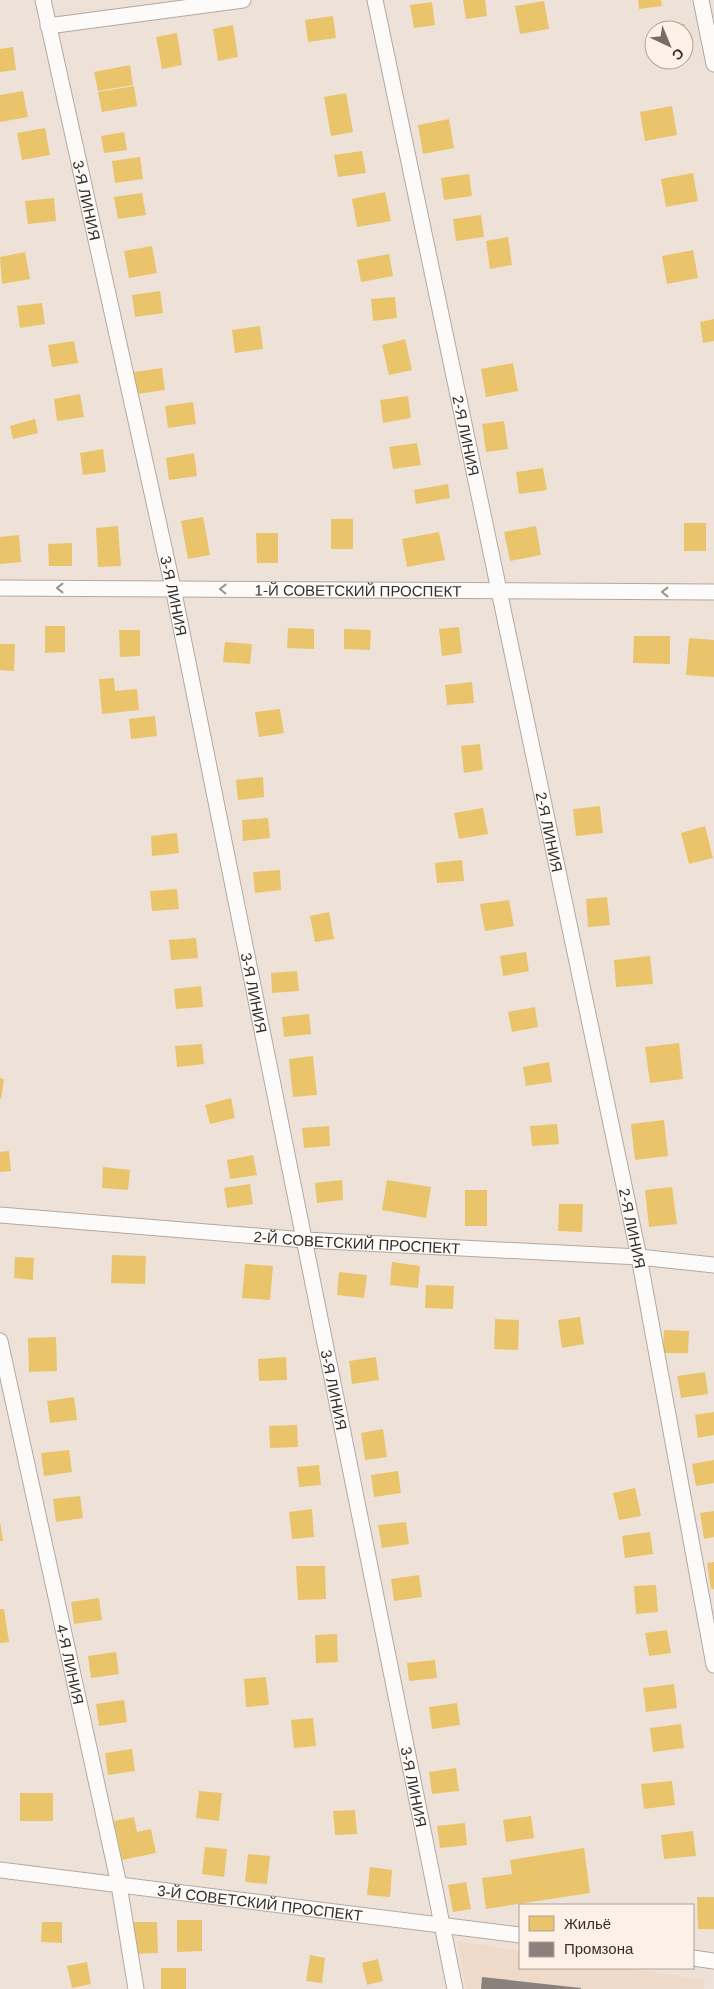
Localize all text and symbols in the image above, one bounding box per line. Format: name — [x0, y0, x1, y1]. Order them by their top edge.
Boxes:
north arrow — [644, 20, 694, 70]
text: С — [669, 45, 687, 64]
street label: 3-Я ЛИНИЯ — [70, 159, 104, 242]
street label: 2-Я ЛИНИЯ — [450, 394, 483, 477]
street label: 3-Я ЛИНИЯ — [158, 554, 191, 637]
street label: 1-Й СОВЕТСКИЙ ПРОСПЕКТ — [255, 581, 461, 599]
one-way arrow — [56, 583, 64, 593]
one-way arrow — [219, 583, 227, 594]
one-way arrow — [661, 587, 669, 597]
street label: 2-Я ЛИНИЯ — [533, 790, 566, 873]
street label: 3-Я ЛИНИЯ — [238, 951, 271, 1034]
street label: 2-Я ЛИНИЯ — [616, 1187, 649, 1270]
street label: 2-Й СОВЕТСКИЙ ПРОСПЕКТ — [253, 1227, 461, 1256]
street label: 3-Я ЛИНИЯ — [318, 1348, 351, 1431]
street label: 4-Я ЛИНИЯ — [54, 1623, 88, 1706]
street label: 3-Я ЛИНИЯ — [398, 1745, 431, 1828]
street label: 3-Й СОВЕТСКИЙ ПРОСПЕКТ — [156, 1881, 364, 1924]
legend — [519, 1904, 694, 1969]
text: Жильё — [564, 1915, 611, 1932]
text: Промзона — [564, 1940, 634, 1957]

